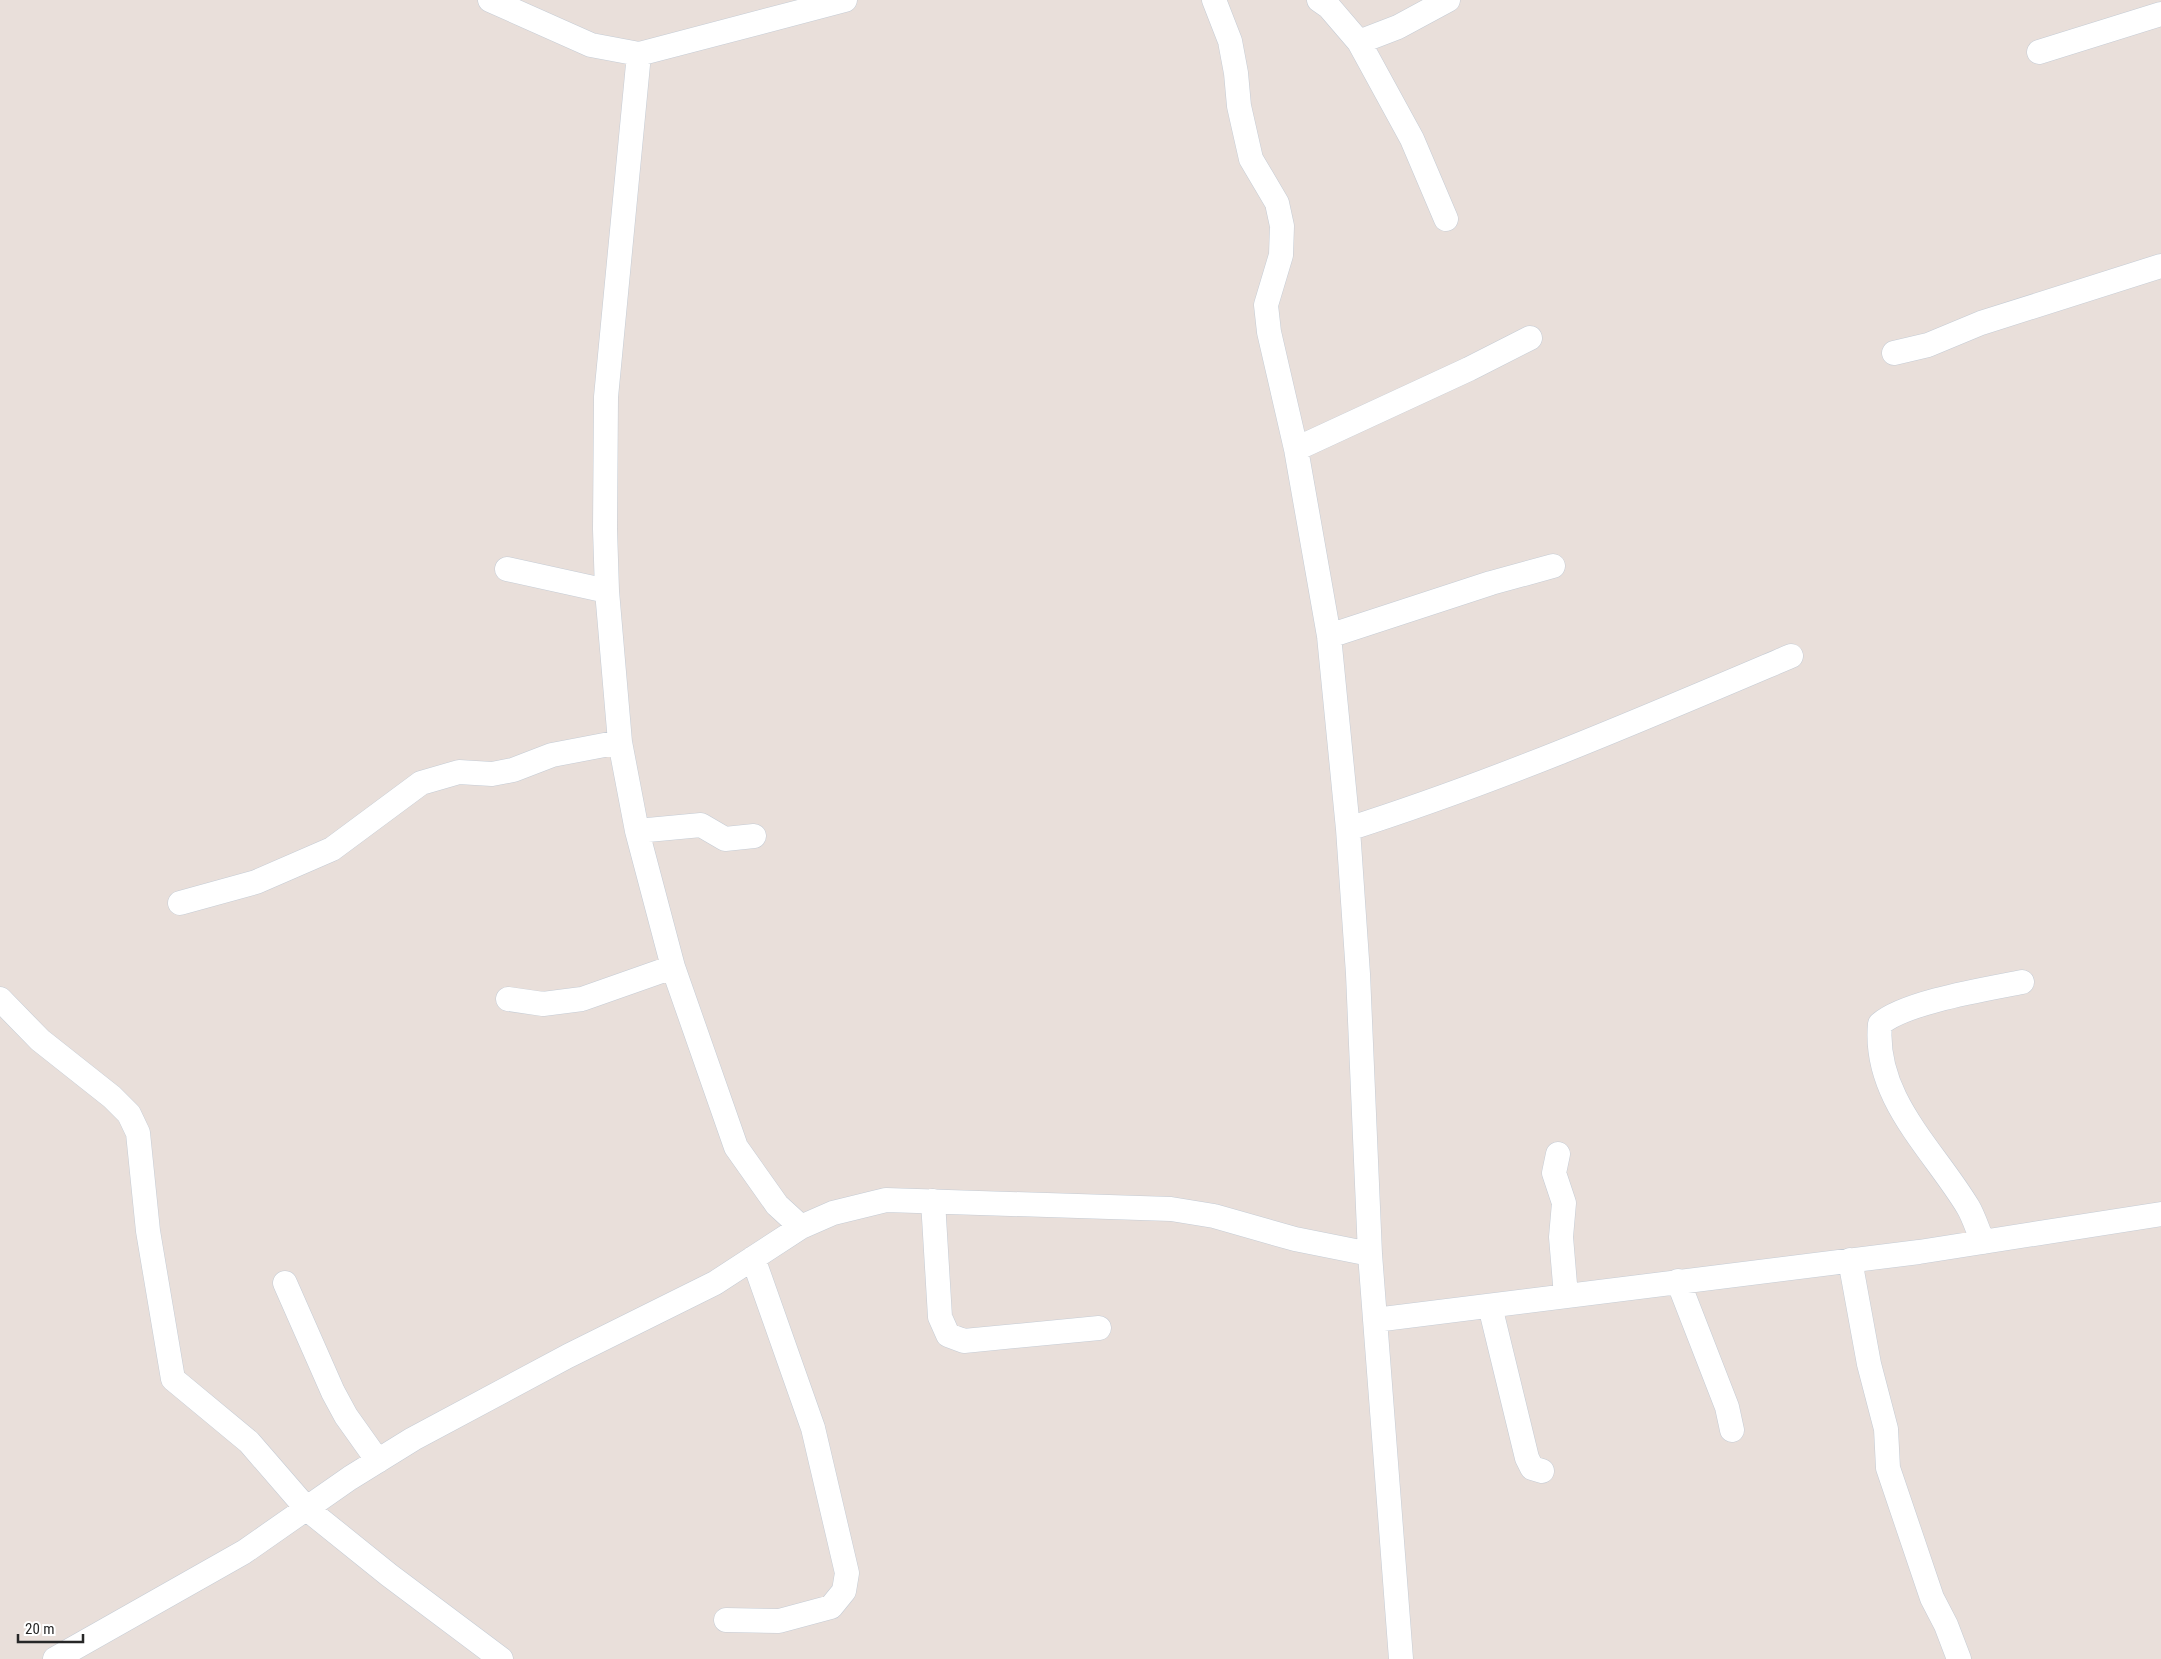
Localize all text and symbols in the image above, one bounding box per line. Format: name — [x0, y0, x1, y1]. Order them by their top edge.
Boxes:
scale bar — [18, 1612, 82, 1644]
text: 20 m — [25, 1620, 55, 1638]

